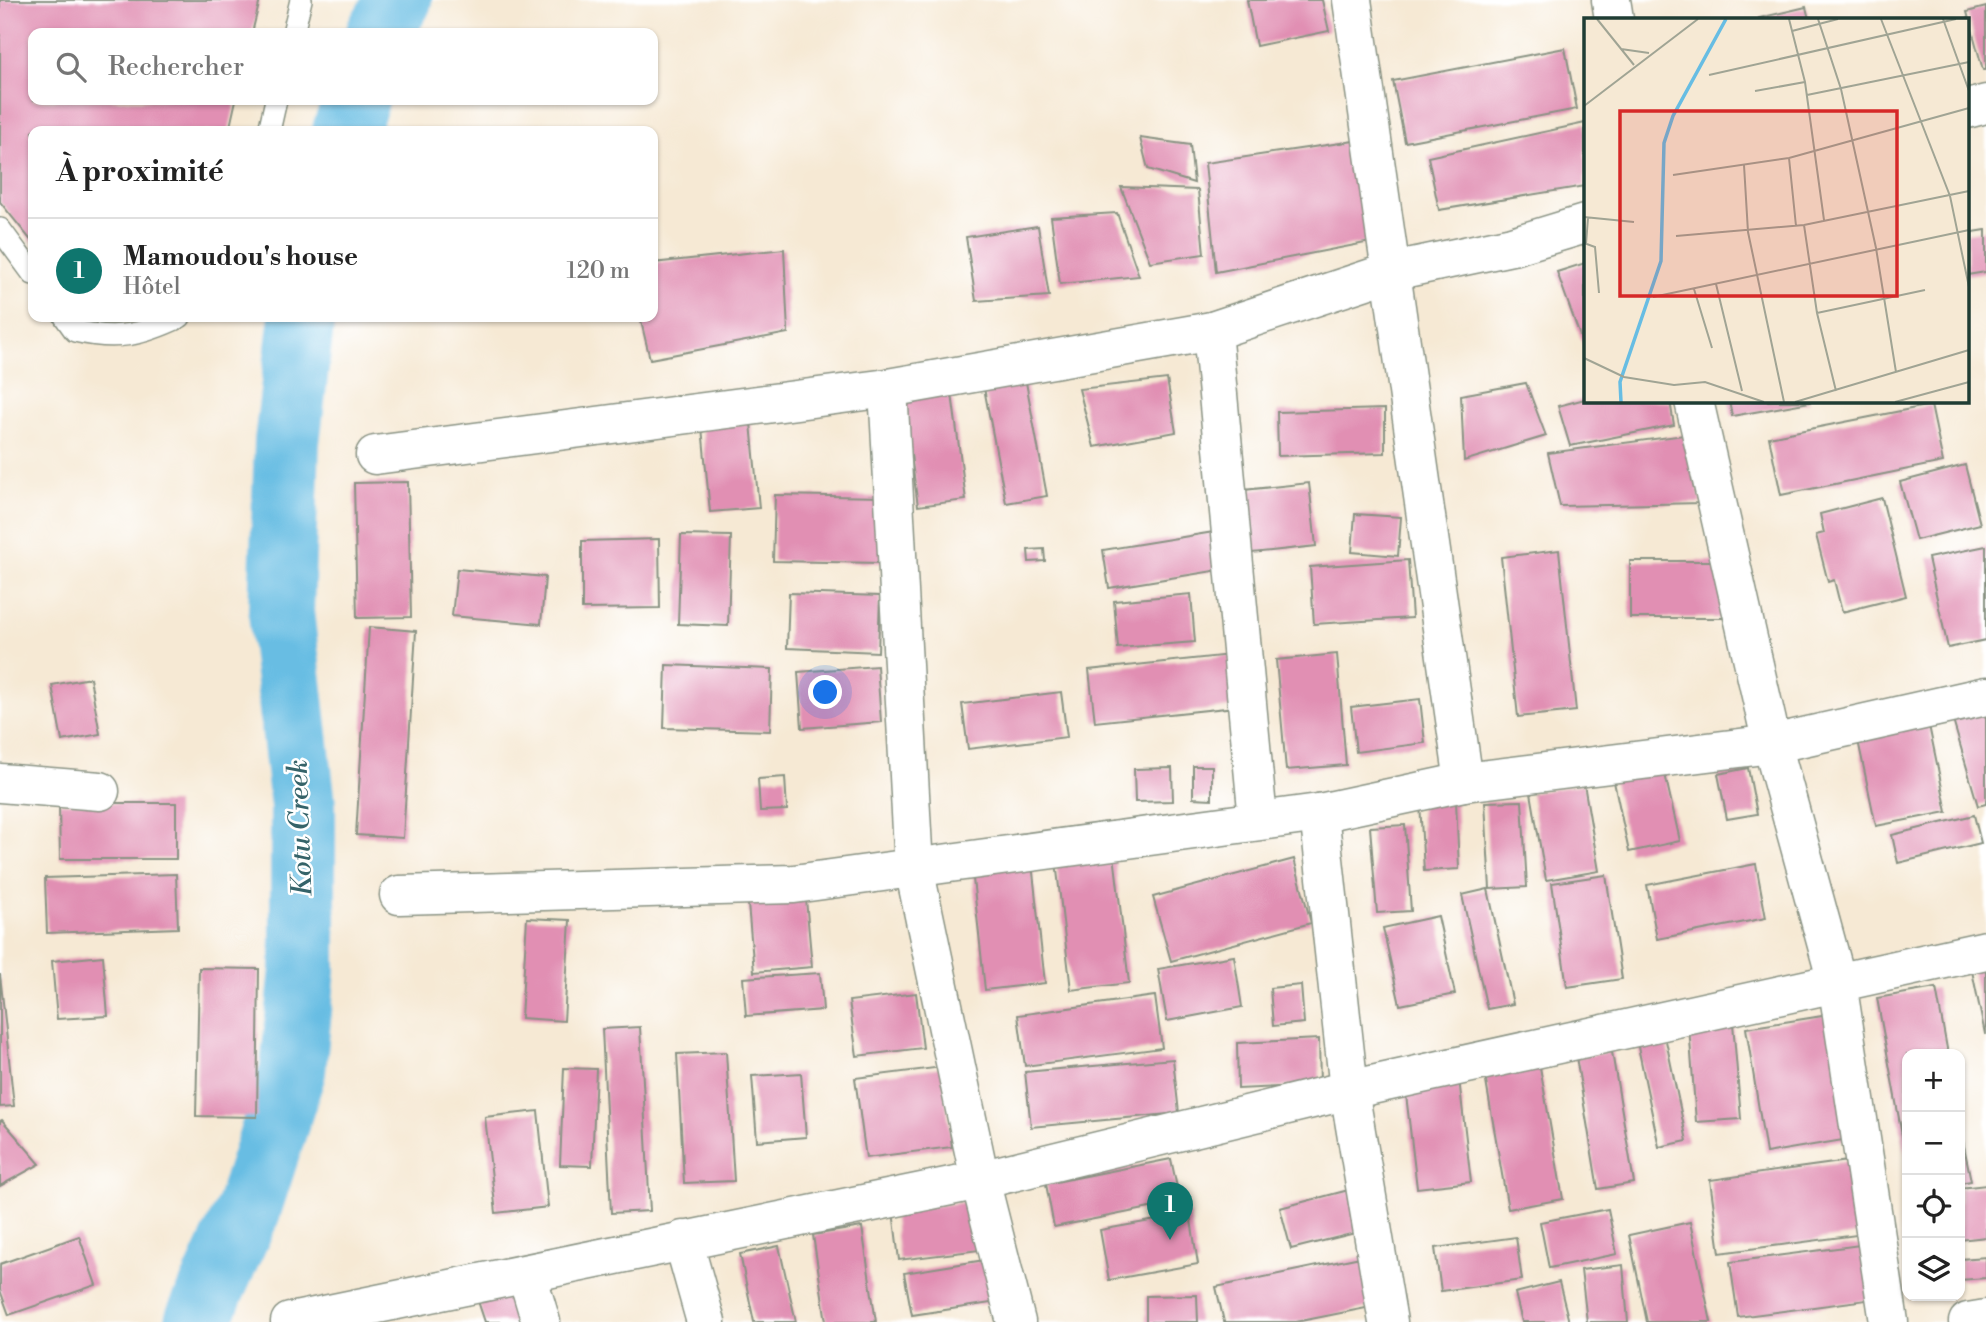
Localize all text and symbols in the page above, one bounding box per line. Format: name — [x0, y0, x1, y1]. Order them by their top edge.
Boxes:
inset map — [1584, 18, 1968, 402]
search box — [28, 28, 658, 105]
icon: search — [52, 48, 90, 86]
text: Rechercher — [108, 51, 244, 83]
text: À proximité — [56, 153, 224, 191]
text: Mamoudou's house — [123, 241, 358, 273]
text: 1 — [73, 257, 85, 285]
text: 120 m — [566, 257, 630, 285]
text: Hôtel — [123, 273, 181, 301]
your location — [808, 675, 842, 709]
water label: Kotu Creek — [281, 759, 320, 897]
map controls — [1902, 1049, 1965, 1301]
button: + — [1902, 1049, 1965, 1112]
button: − — [1902, 1112, 1965, 1175]
button: locate — [1902, 1175, 1965, 1238]
pin: 1 — [1147, 1182, 1193, 1240]
button: layers — [1902, 1238, 1965, 1301]

